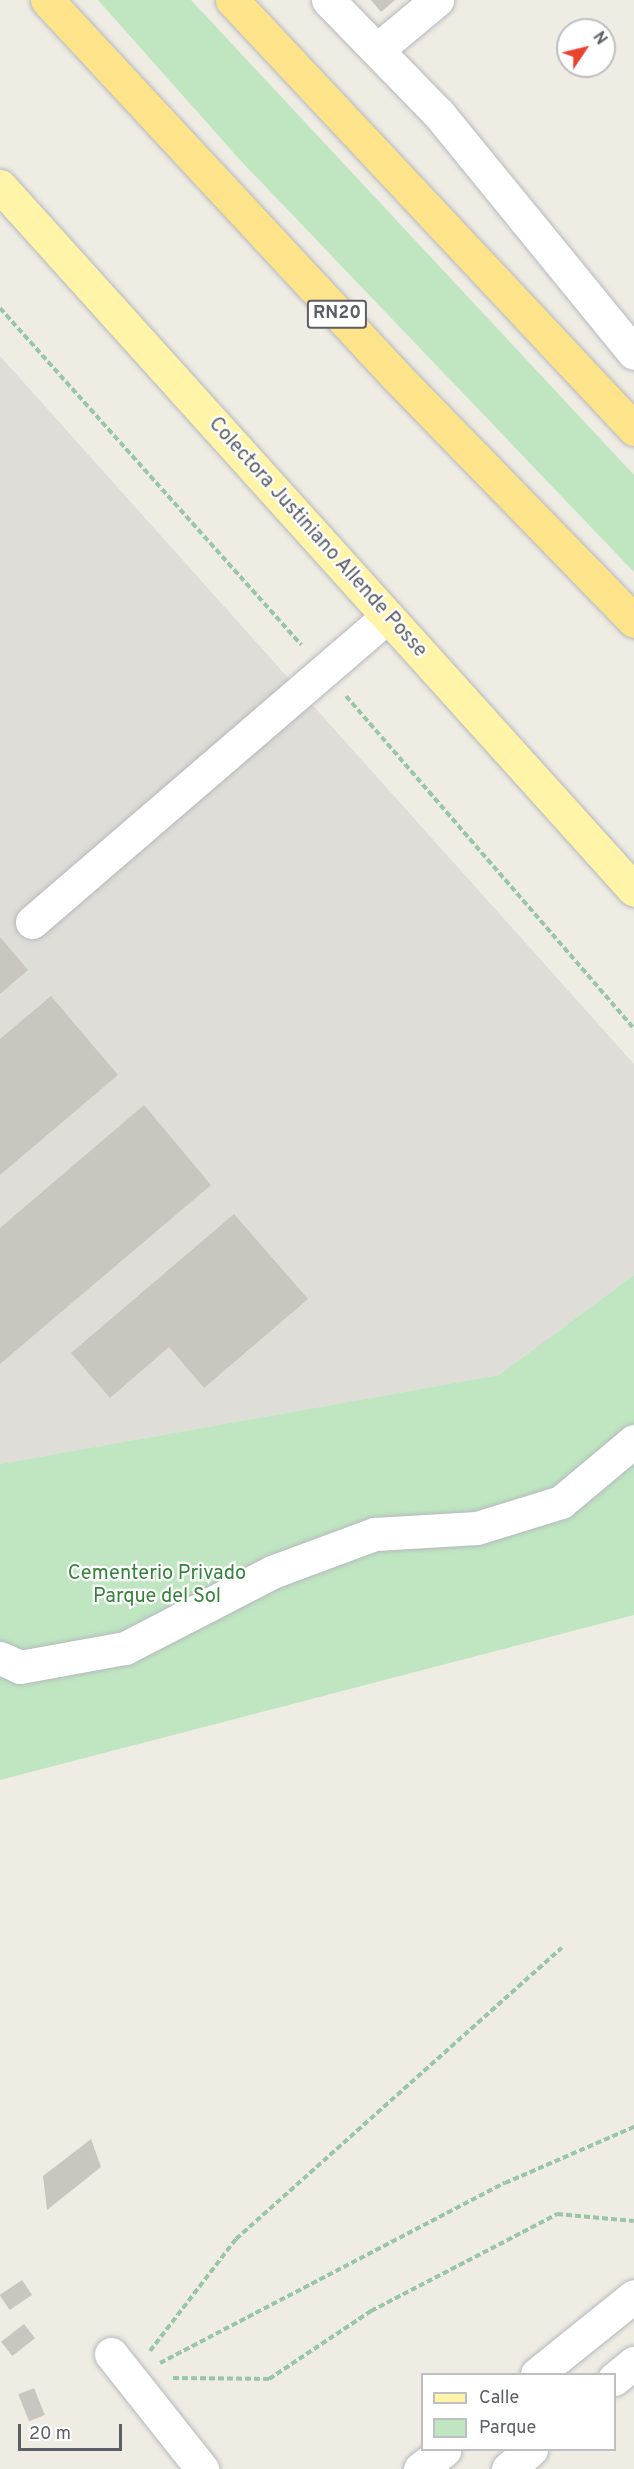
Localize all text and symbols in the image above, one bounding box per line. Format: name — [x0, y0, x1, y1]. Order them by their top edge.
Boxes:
north arrow — [556, 18, 616, 78]
text: N — [588, 28, 611, 49]
road number: RN20 — [306, 299, 368, 329]
street label: Colectora Justiniano Allende Posse — [202, 413, 432, 663]
park label: Cementerio Privado Parque del Sol — [68, 1562, 246, 1609]
legend — [421, 2373, 616, 2451]
text: Calle — [479, 2387, 519, 2410]
scale bar — [21, 2412, 124, 2450]
text: Parque — [479, 2417, 536, 2440]
text: 20 m — [29, 2423, 71, 2446]

